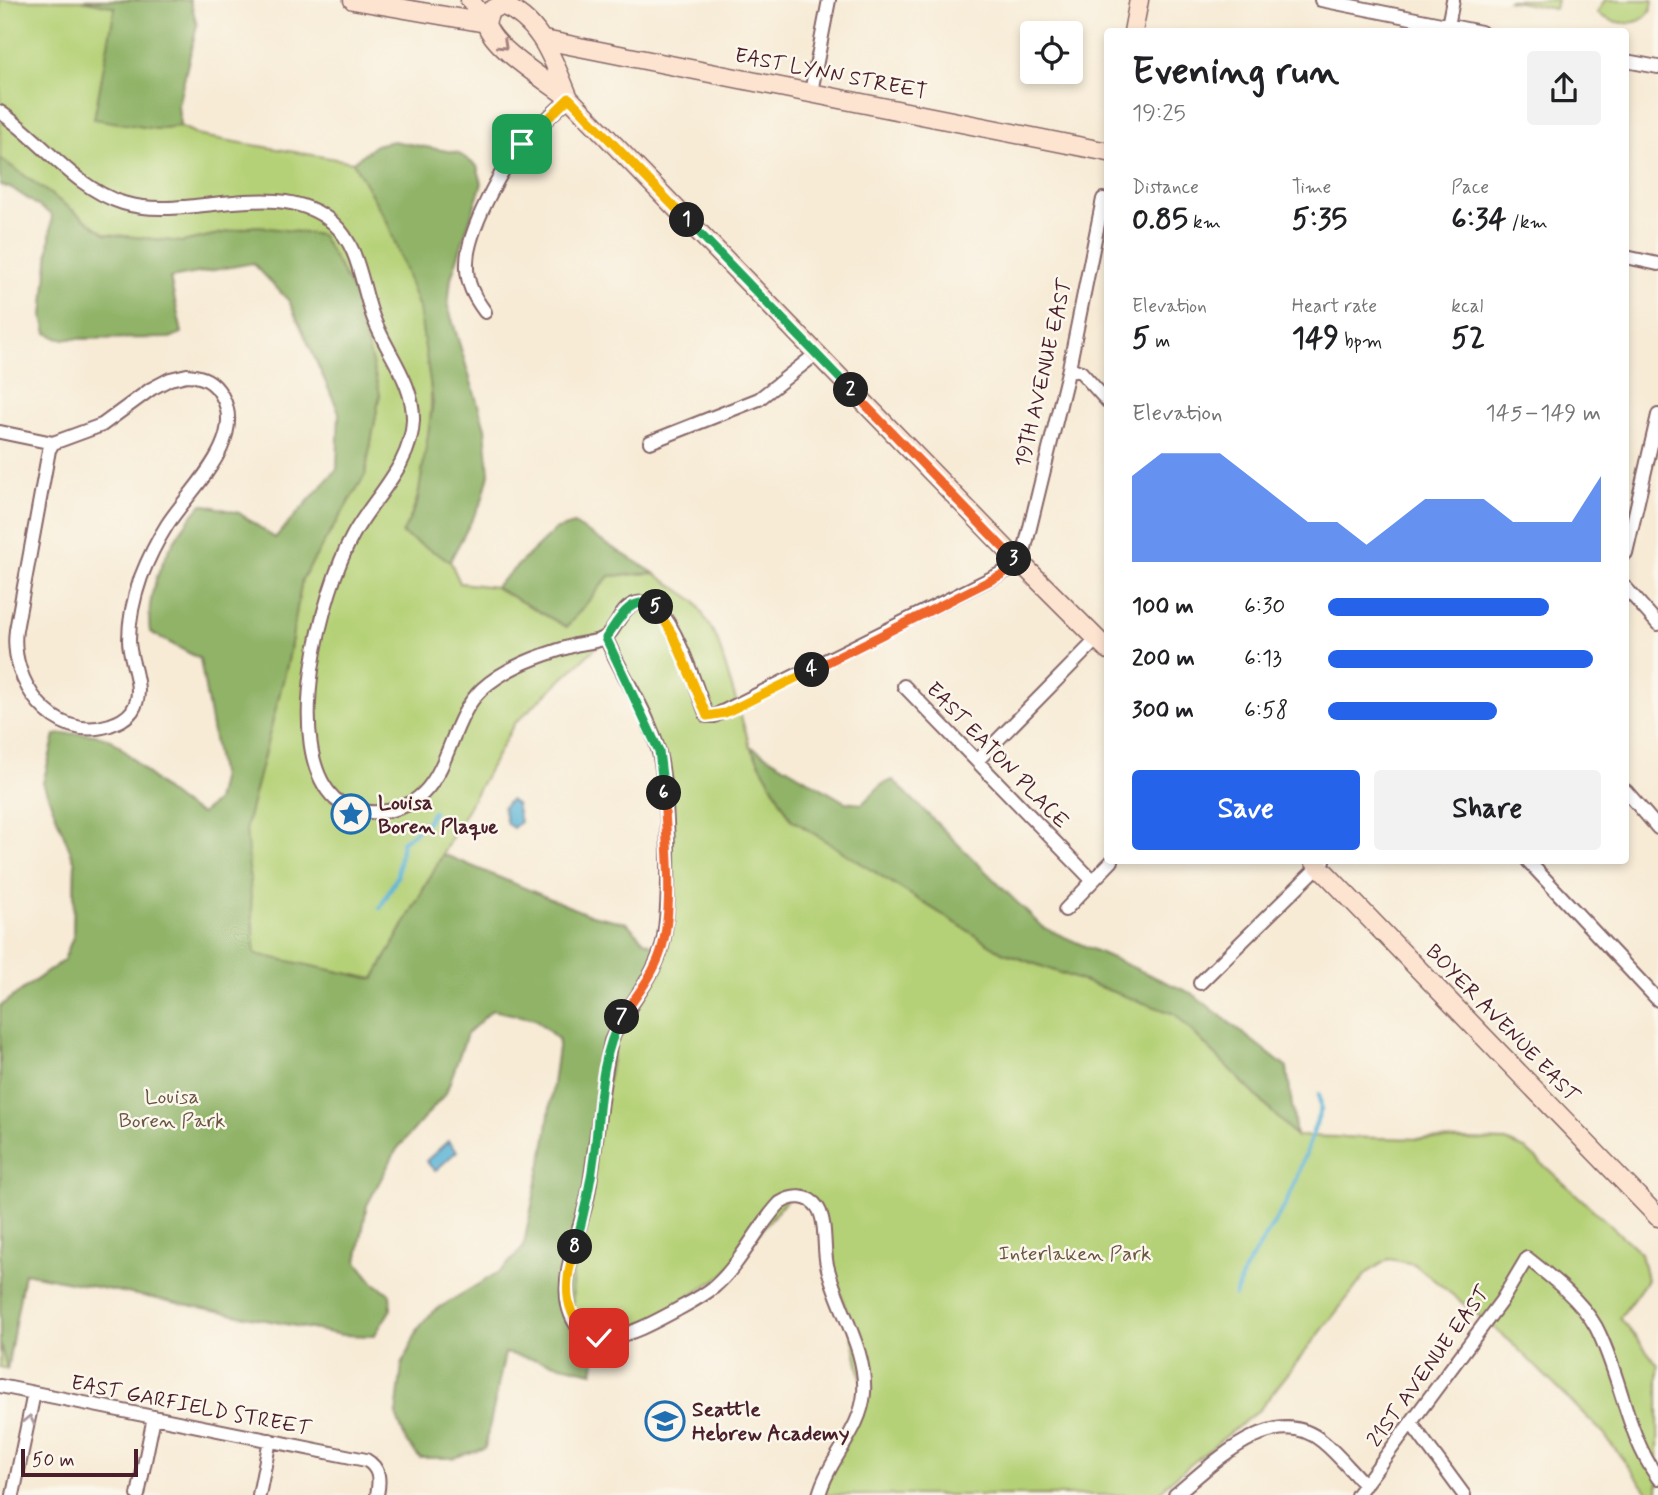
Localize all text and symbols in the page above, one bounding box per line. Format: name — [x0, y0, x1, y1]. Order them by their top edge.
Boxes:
map controls — [1020, 21, 1083, 84]
button: locate — [1020, 21, 1083, 84]
one-way arrow — [494, 36, 507, 49]
street label: EAST LYNN STREET — [732, 42, 929, 106]
text: Evening run — [1132, 48, 1339, 97]
button: share — [1527, 51, 1601, 125]
text: 19:25 — [1132, 99, 1186, 129]
pin — [492, 114, 552, 174]
icon: arrive — [503, 125, 541, 163]
text: Distance — [1132, 175, 1199, 200]
text: Time — [1292, 175, 1331, 200]
text: Pace — [1451, 175, 1489, 200]
text: 0.85 — [1132, 200, 1188, 239]
text: 5:35 — [1292, 200, 1347, 239]
text: 6:34 — [1451, 200, 1506, 239]
pin: 1 — [670, 202, 704, 238]
text: 1 — [682, 207, 691, 232]
text: km — [1188, 210, 1221, 235]
text: /km — [1506, 210, 1548, 235]
street label: 19TH AVENUE EAST — [1009, 276, 1079, 470]
text: Elevation — [1132, 294, 1207, 319]
text: Heart rate — [1292, 294, 1377, 319]
text: kcal — [1451, 294, 1483, 319]
text: 5 — [1132, 319, 1150, 358]
text: 149 — [1292, 319, 1339, 358]
text: 52 — [1451, 319, 1485, 358]
text: m — [1150, 329, 1170, 354]
text: bpm — [1339, 329, 1382, 354]
pin: 2 — [834, 372, 868, 408]
text: 2 — [846, 377, 855, 402]
text: Elevation — [1132, 399, 1223, 429]
text: 145–149 m — [1485, 399, 1601, 429]
pin: 3 — [996, 542, 1032, 576]
text: 3 — [1009, 546, 1018, 571]
pin: 5 — [638, 590, 674, 624]
text: 100 m — [1132, 592, 1194, 622]
text: 6:30 — [1244, 592, 1285, 622]
text: 5 — [650, 594, 661, 619]
text: 200 m — [1132, 644, 1195, 674]
text: 6:13 — [1244, 644, 1282, 674]
pin: 4 — [794, 652, 830, 688]
text: 4 — [806, 657, 817, 682]
street label: EAST EATON PLACE — [920, 676, 1075, 835]
text: 300 m — [1132, 696, 1194, 726]
text: 6:58 — [1244, 696, 1288, 726]
button: Save — [1132, 770, 1360, 850]
button: Share — [1374, 770, 1601, 850]
pin: 6 — [646, 776, 682, 810]
text: 6 — [659, 780, 668, 805]
place label: Louisa Boren Plaque — [378, 789, 498, 841]
place icon: Louisa Boren Plaque — [330, 793, 372, 835]
street label: BOYER AVENUE EAST — [1419, 938, 1586, 1109]
pin: 7 — [604, 1000, 640, 1034]
text: 7 — [616, 1004, 627, 1029]
park label: Louisa Boren Park — [119, 1083, 225, 1135]
pin: 8 — [558, 1230, 592, 1264]
text: 8 — [569, 1234, 580, 1259]
park label: Interlaken Park — [999, 1240, 1151, 1268]
street label: 21ST AVENUE EAST — [1361, 1280, 1497, 1453]
pin — [569, 1308, 629, 1368]
icon: check — [580, 1319, 618, 1357]
street label: EAST GARFIELD STREET — [68, 1369, 314, 1443]
place label: Seattle Hebrew Academy — [692, 1396, 850, 1448]
school or university icon: Seattle Hebrew Academy — [644, 1400, 686, 1442]
one-way arrow — [20, 1414, 35, 1426]
scale bar — [21, 1446, 138, 1478]
text: 50 m — [32, 1448, 75, 1473]

